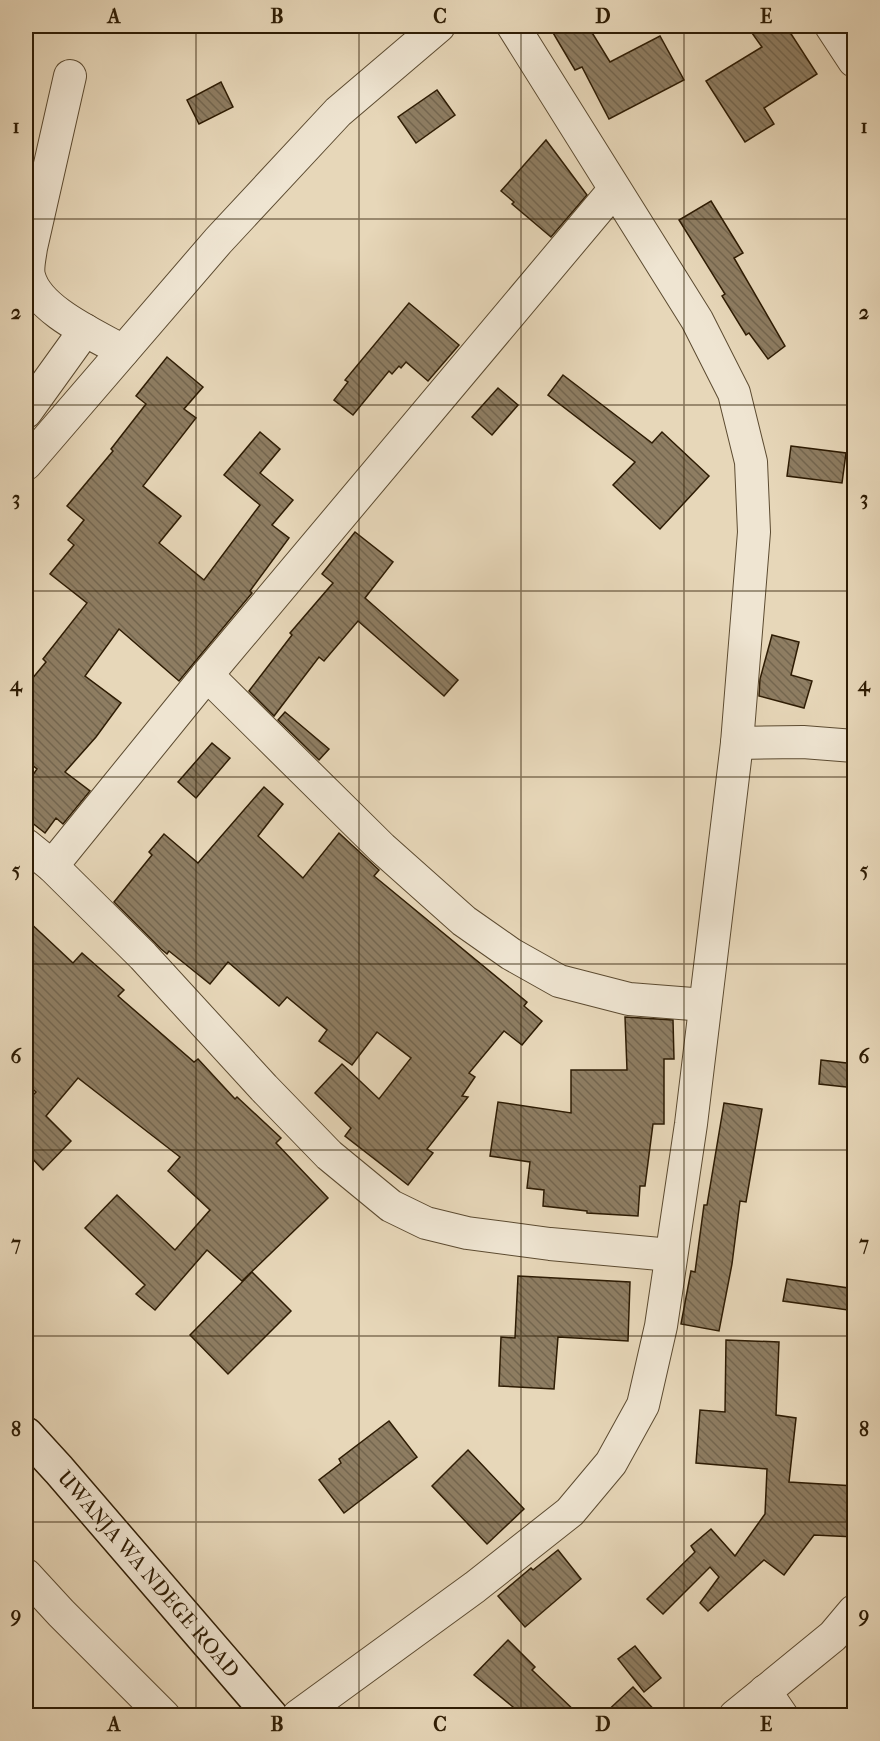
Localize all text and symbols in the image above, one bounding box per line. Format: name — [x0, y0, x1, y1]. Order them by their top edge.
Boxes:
text: A — [106, 5, 122, 28]
text: B — [270, 5, 284, 28]
text: C — [433, 5, 447, 28]
text: D — [595, 5, 611, 28]
text: E — [760, 5, 772, 28]
text: 1 — [12, 115, 20, 138]
text: 1 — [860, 115, 868, 138]
text: 2 — [11, 301, 21, 324]
text: 2 — [859, 301, 869, 324]
text: 3 — [12, 487, 20, 510]
text: 3 — [860, 487, 868, 510]
text: 4 — [9, 673, 23, 697]
text: 4 — [857, 673, 871, 697]
text: 5 — [12, 859, 21, 882]
text: 5 — [860, 859, 869, 882]
text: 6 — [11, 1045, 23, 1068]
text: 6 — [859, 1045, 871, 1068]
text: 7 — [10, 1232, 21, 1255]
text: 7 — [858, 1232, 869, 1255]
text: 8 — [11, 1418, 21, 1441]
text: 8 — [859, 1418, 869, 1441]
street label: UWANJA WA NDEGE ROAD — [53, 1465, 244, 1682]
text: 9 — [10, 1604, 21, 1627]
text: 9 — [858, 1604, 869, 1627]
text: A — [106, 1713, 122, 1736]
text: B — [270, 1713, 284, 1736]
text: C — [433, 1713, 447, 1736]
text: D — [595, 1713, 611, 1736]
text: E — [760, 1713, 772, 1736]

